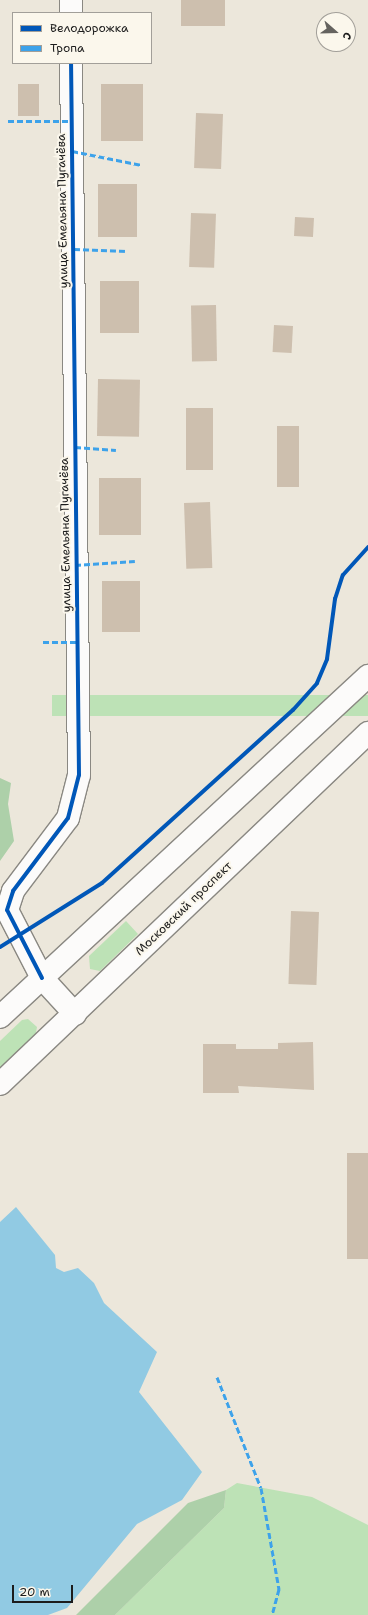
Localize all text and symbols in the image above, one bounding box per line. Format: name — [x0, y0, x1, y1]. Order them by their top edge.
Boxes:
legend — [12, 12, 152, 64]
north arrow — [316, 12, 356, 52]
text: Велодорожка — [50, 20, 128, 36]
text: С — [339, 30, 355, 42]
text: Тропа — [50, 40, 84, 56]
street label: улица Емельяна Пугачёва — [54, 133, 72, 289]
street label: улица Емельяна Пугачёва — [57, 457, 75, 613]
street label: Московский проспект — [133, 859, 235, 959]
scale bar — [14, 1577, 75, 1603]
text: 20 m — [19, 1584, 50, 1600]

